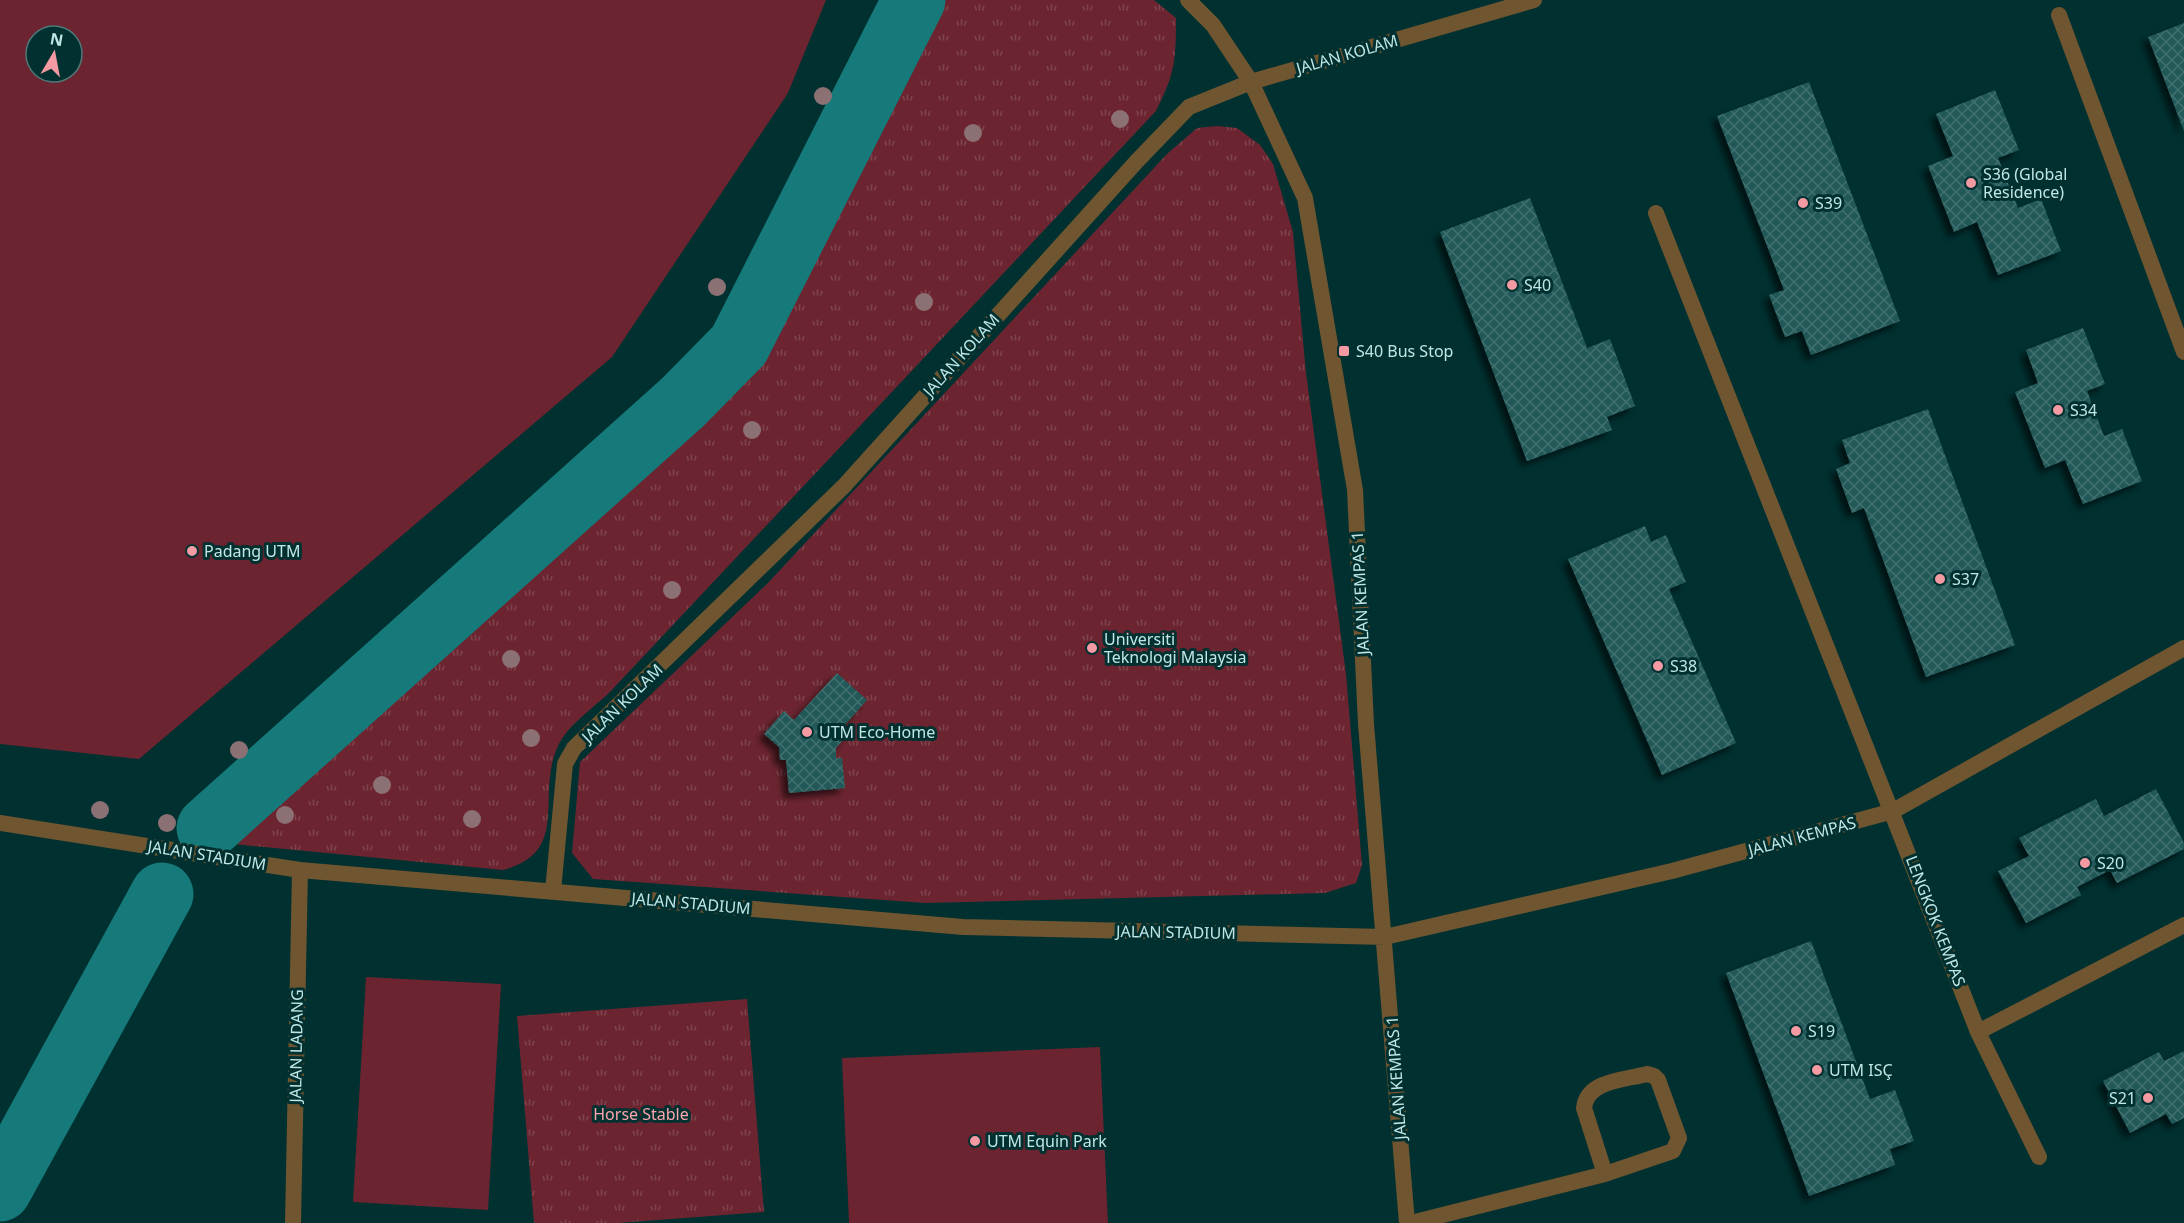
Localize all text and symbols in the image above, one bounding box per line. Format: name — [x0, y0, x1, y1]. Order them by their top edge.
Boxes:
north arrow — [24, 24, 84, 84]
text: N — [48, 27, 65, 51]
street label: JALAN KOLAM — [1292, 29, 1400, 80]
place label: S36 (Global Residence) — [1983, 163, 2067, 203]
marker: S36 (Global Residence) — [1964, 176, 1978, 190]
place label: S39 — [1815, 192, 1842, 214]
marker: S39 — [1796, 196, 1810, 210]
place label: S40 — [1524, 274, 1551, 296]
marker: S40 — [1505, 278, 1519, 292]
street label: JALAN KOLAM — [916, 309, 1004, 403]
place label: S40 Bus Stop — [1356, 340, 1453, 362]
marker: S40 Bus Stop — [1337, 344, 1351, 358]
place label: S34 — [2070, 399, 2097, 421]
marker: S34 — [2051, 403, 2065, 417]
street label: JALAN KEMPAS 1 — [1346, 530, 1374, 658]
place label: Padang UTM — [204, 540, 300, 562]
marker: Padang UTM — [185, 544, 199, 558]
place label: S37 — [1952, 568, 1979, 590]
marker: S37 — [1933, 572, 1947, 586]
place label: Universiti Teknologi Malaysia — [1104, 628, 1246, 668]
marker: Universiti Teknologi Malaysia — [1085, 641, 1099, 655]
place label: S38 — [1670, 655, 1697, 677]
street label: JALAN KOLAM — [575, 659, 667, 749]
marker: S38 — [1651, 659, 1665, 673]
place label: UTM Eco-Home — [819, 721, 935, 743]
marker: UTM Eco-Home — [800, 725, 814, 739]
street label: JALAN KEMPAS — [1744, 811, 1859, 861]
street label: JALAN STADIUM — [144, 834, 268, 875]
street label: LENGKOK KEMPAS — [1901, 852, 1971, 990]
place label: S20 — [2097, 852, 2124, 874]
marker: S20 — [2078, 856, 2092, 870]
street label: JALAN STADIUM — [628, 887, 752, 919]
street label: JALAN STADIUM — [1114, 920, 1236, 944]
street label: JALAN LADANG — [284, 989, 308, 1105]
street label: JALAN KEMPAS 1 — [1381, 1015, 1411, 1143]
place label: S19 — [1808, 1020, 1835, 1042]
marker: S19 — [1789, 1024, 1803, 1038]
place label: UTM ISÇ — [1829, 1059, 1893, 1081]
marker: UTM ISÇ — [1810, 1063, 1824, 1077]
place label: S21 — [2109, 1087, 2136, 1109]
marker: S21 — [2141, 1091, 2155, 1105]
park label: Horse Stable — [593, 1103, 689, 1125]
place label: UTM Equin Park — [987, 1130, 1107, 1152]
marker: UTM Equin Park — [968, 1134, 982, 1148]

